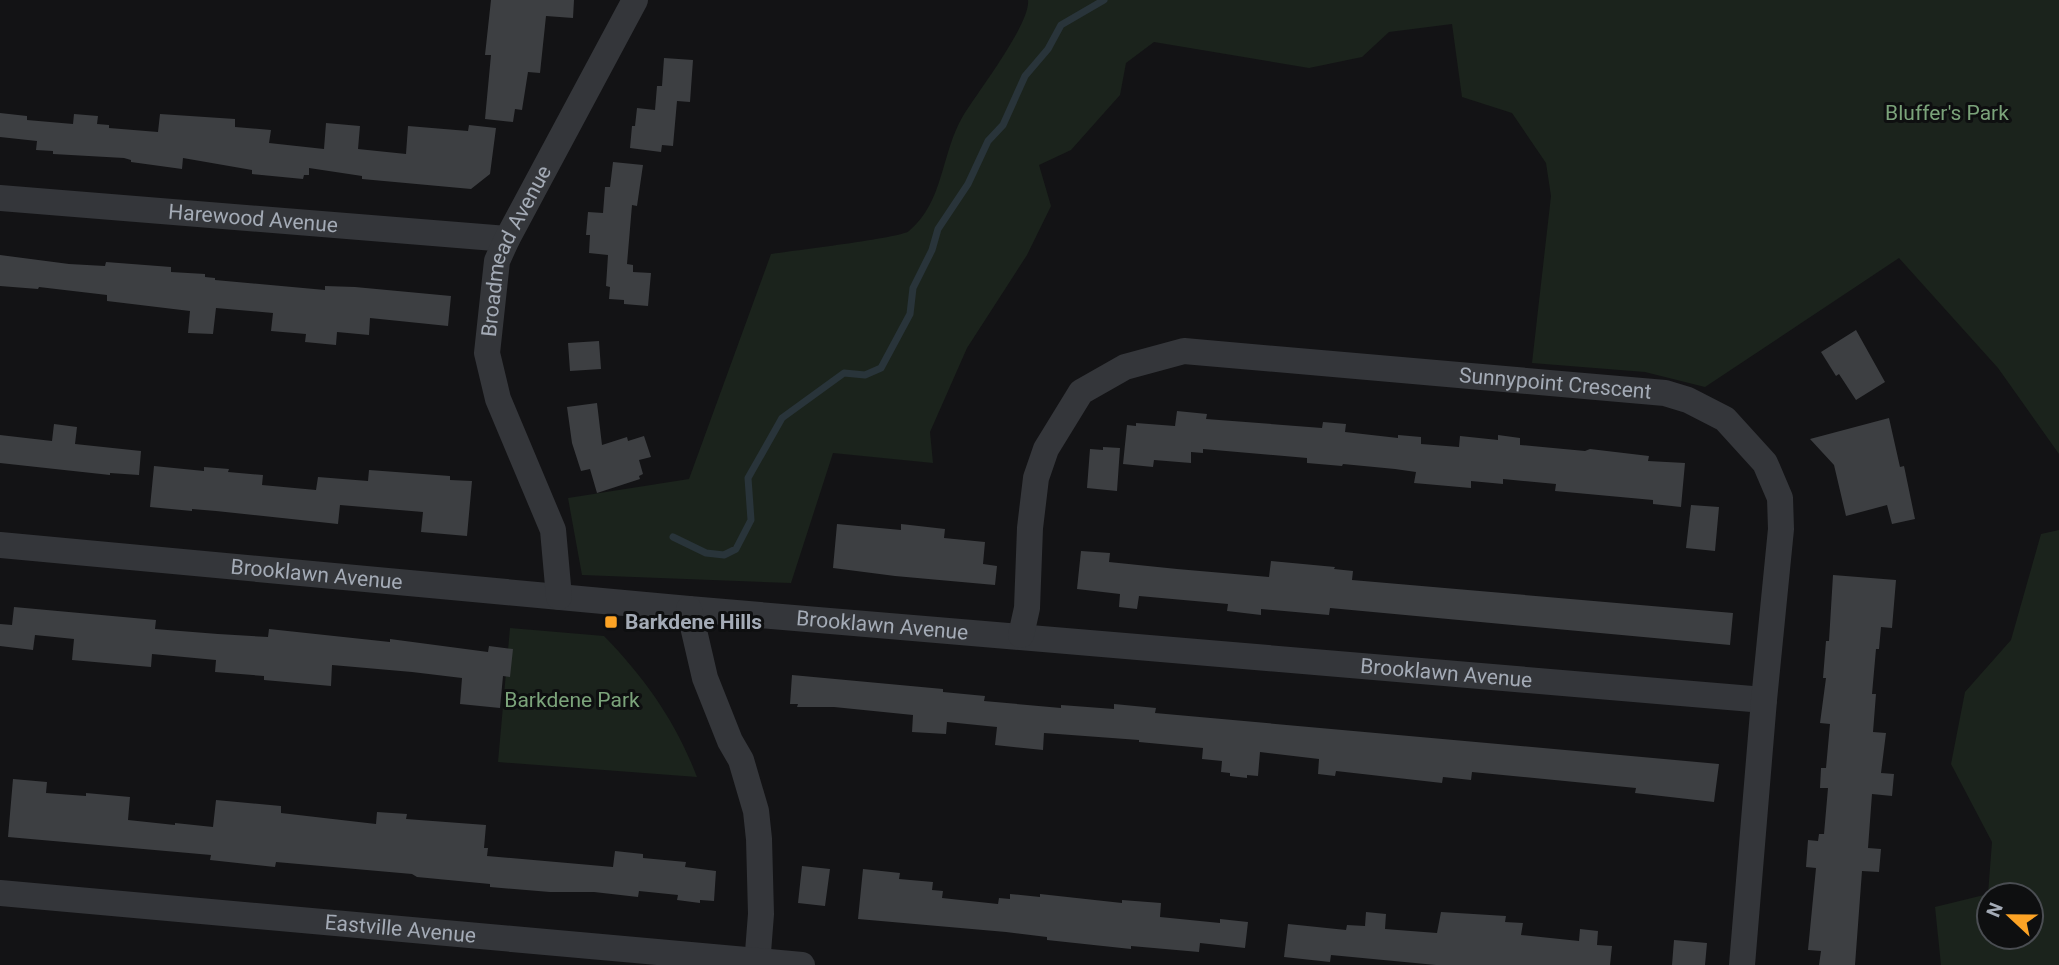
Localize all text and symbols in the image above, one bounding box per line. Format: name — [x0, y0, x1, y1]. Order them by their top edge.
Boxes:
park label: Bluffer's Park — [1885, 101, 2009, 125]
street label: Broadmead Avenue — [477, 161, 556, 338]
street label: Harewood Avenue — [167, 200, 339, 237]
street label: Sunnypoint Crescent — [1458, 363, 1653, 404]
street label: Brooklawn Avenue — [230, 554, 404, 594]
street label: Brooklawn Avenue — [795, 606, 969, 645]
place label: Barkdene Hills — [625, 610, 762, 634]
marker: Barkdene Hills — [603, 614, 619, 630]
street label: Brooklawn Avenue — [1359, 654, 1533, 692]
park label: Barkdene Park — [504, 688, 640, 712]
north arrow — [1975, 881, 2045, 951]
text: N — [1982, 899, 2008, 920]
street label: Eastville Avenue — [324, 910, 477, 948]

